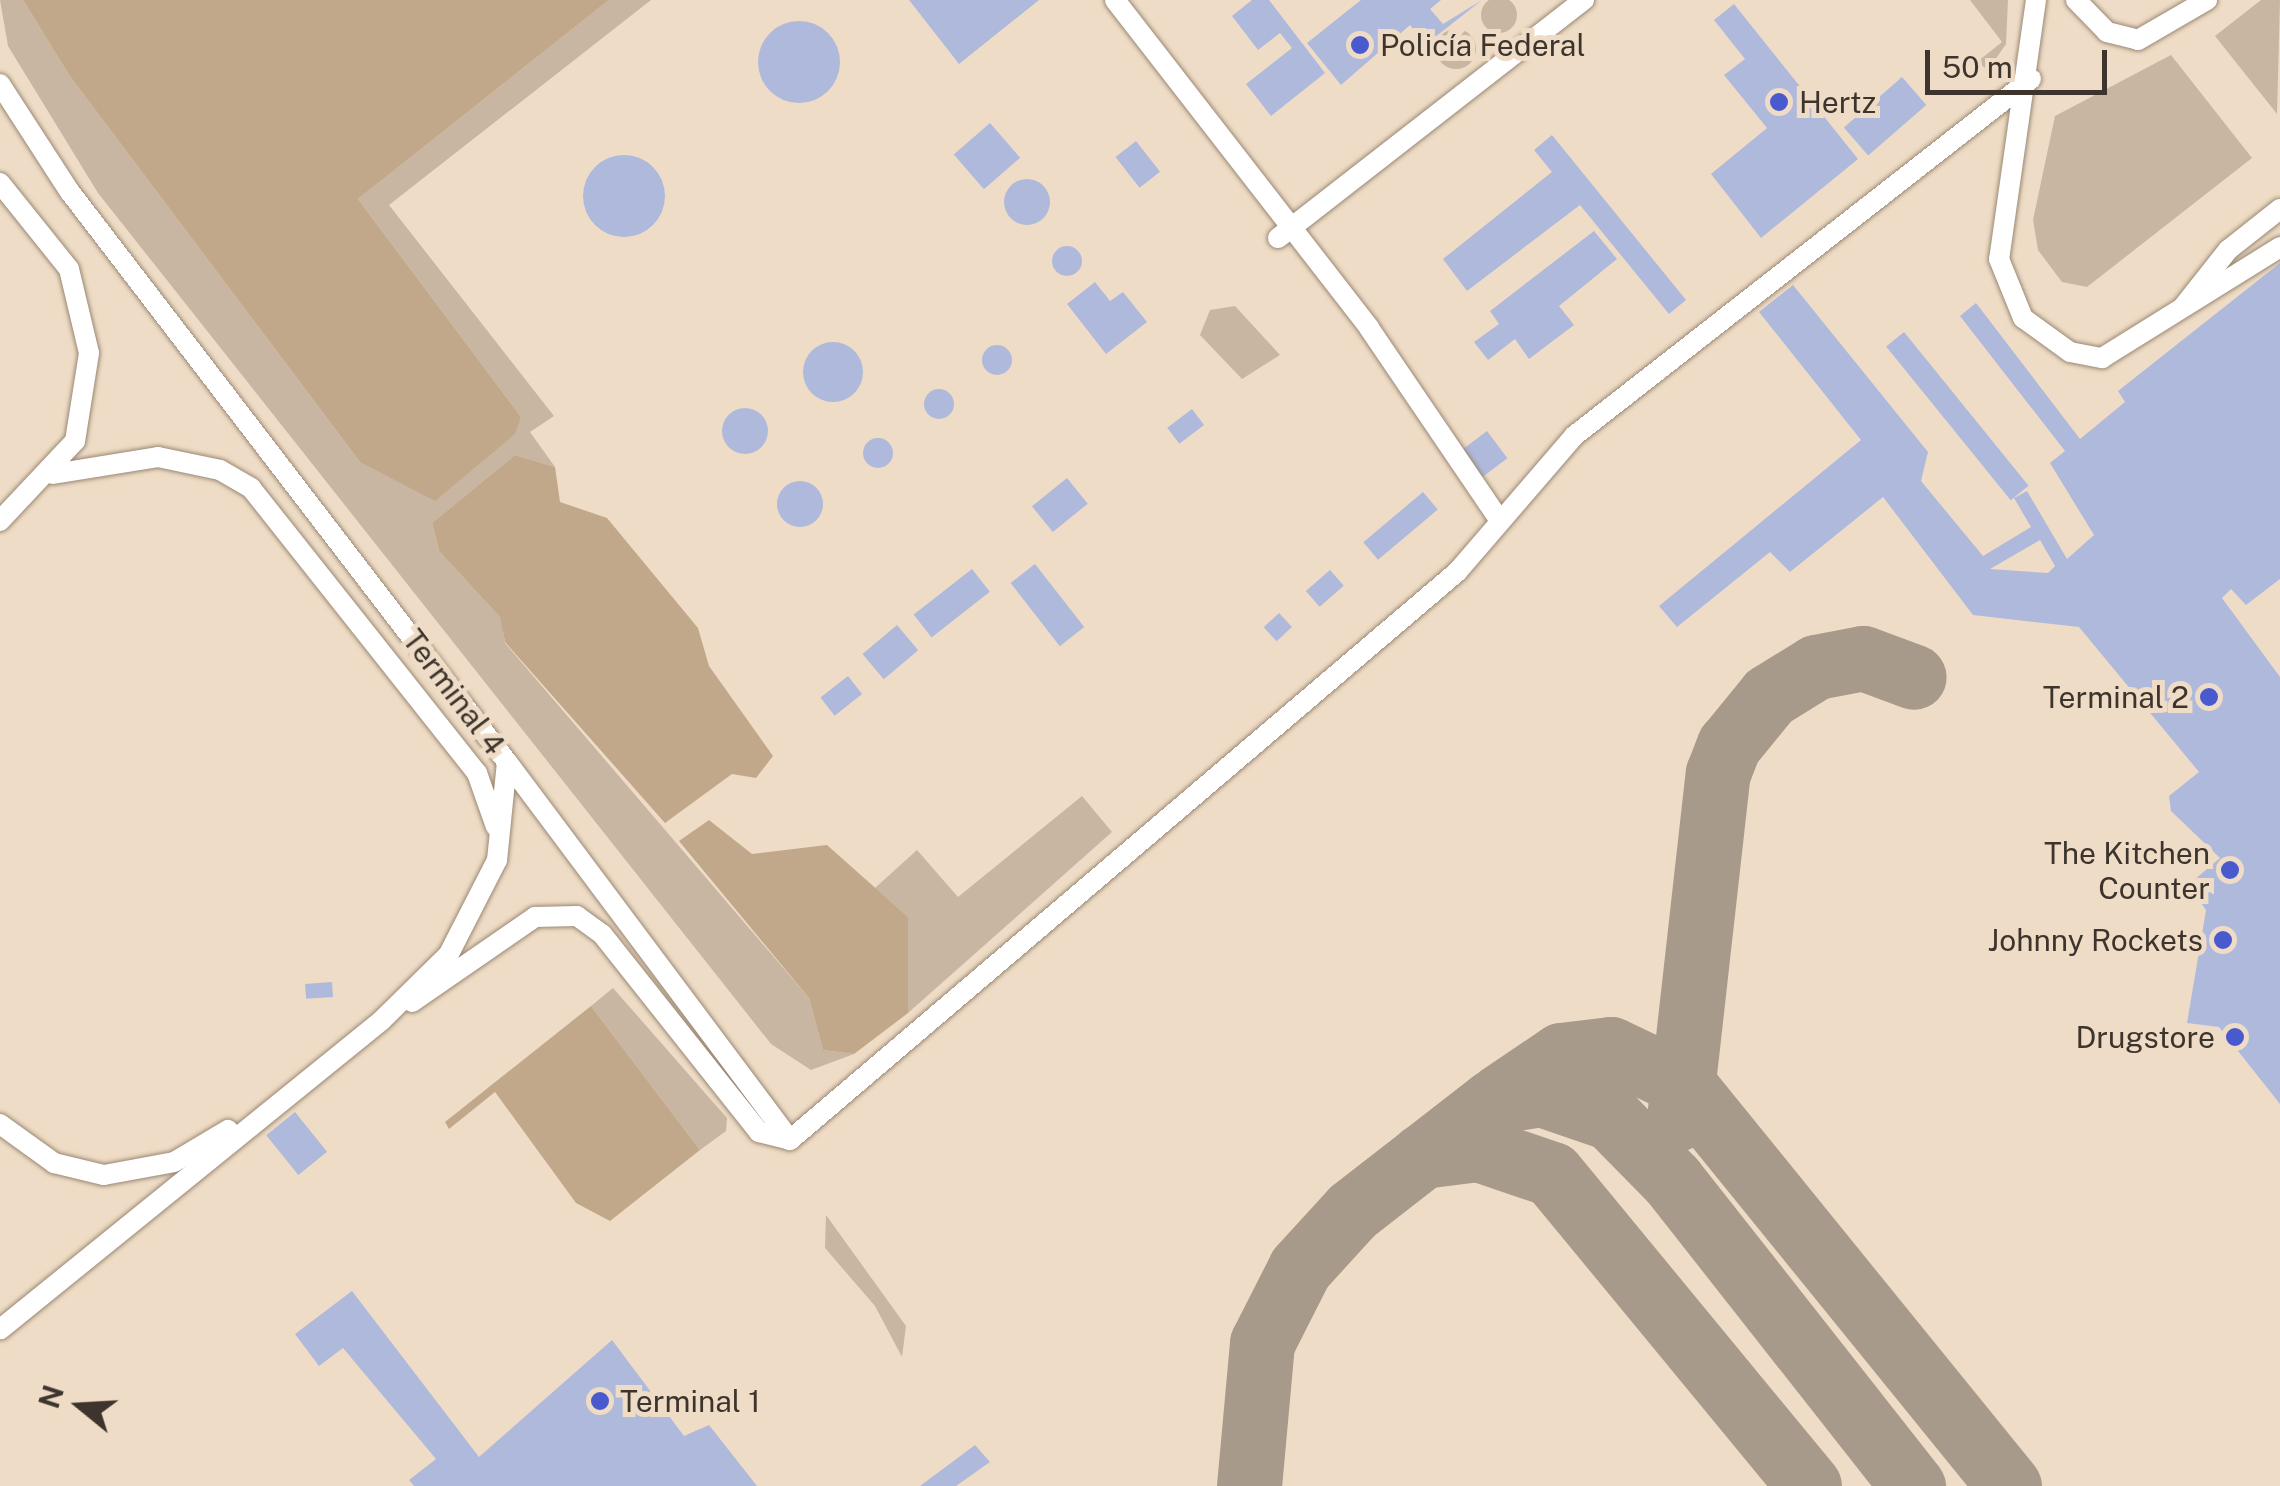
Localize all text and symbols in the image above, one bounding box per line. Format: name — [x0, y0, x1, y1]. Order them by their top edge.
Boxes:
place label: Policía Federal — [1380, 27, 1586, 63]
scale bar — [1930, 30, 2112, 92]
marker: Policía Federal — [1349, 34, 1371, 56]
text: 50 m — [1942, 49, 2013, 85]
place label: Hertz — [1799, 84, 1876, 120]
marker: Hertz — [1768, 91, 1790, 113]
street label: Terminal 4 — [395, 622, 513, 762]
place label: Terminal 2 — [2043, 679, 2189, 715]
marker: Terminal 2 — [2198, 686, 2220, 708]
place label: The Kitchen Counter — [2044, 835, 2210, 906]
marker: The Kitchen Counter — [2219, 859, 2241, 881]
place label: Johnny Rockets — [1988, 922, 2203, 958]
marker: Johnny Rockets — [2212, 929, 2234, 951]
place label: Drugstore — [2075, 1019, 2215, 1055]
marker: Drugstore — [2224, 1026, 2246, 1048]
north arrow — [30, 1356, 130, 1456]
text: N — [32, 1381, 70, 1412]
place label: Terminal 1 — [620, 1383, 760, 1419]
marker: Terminal 1 — [589, 1390, 611, 1412]

